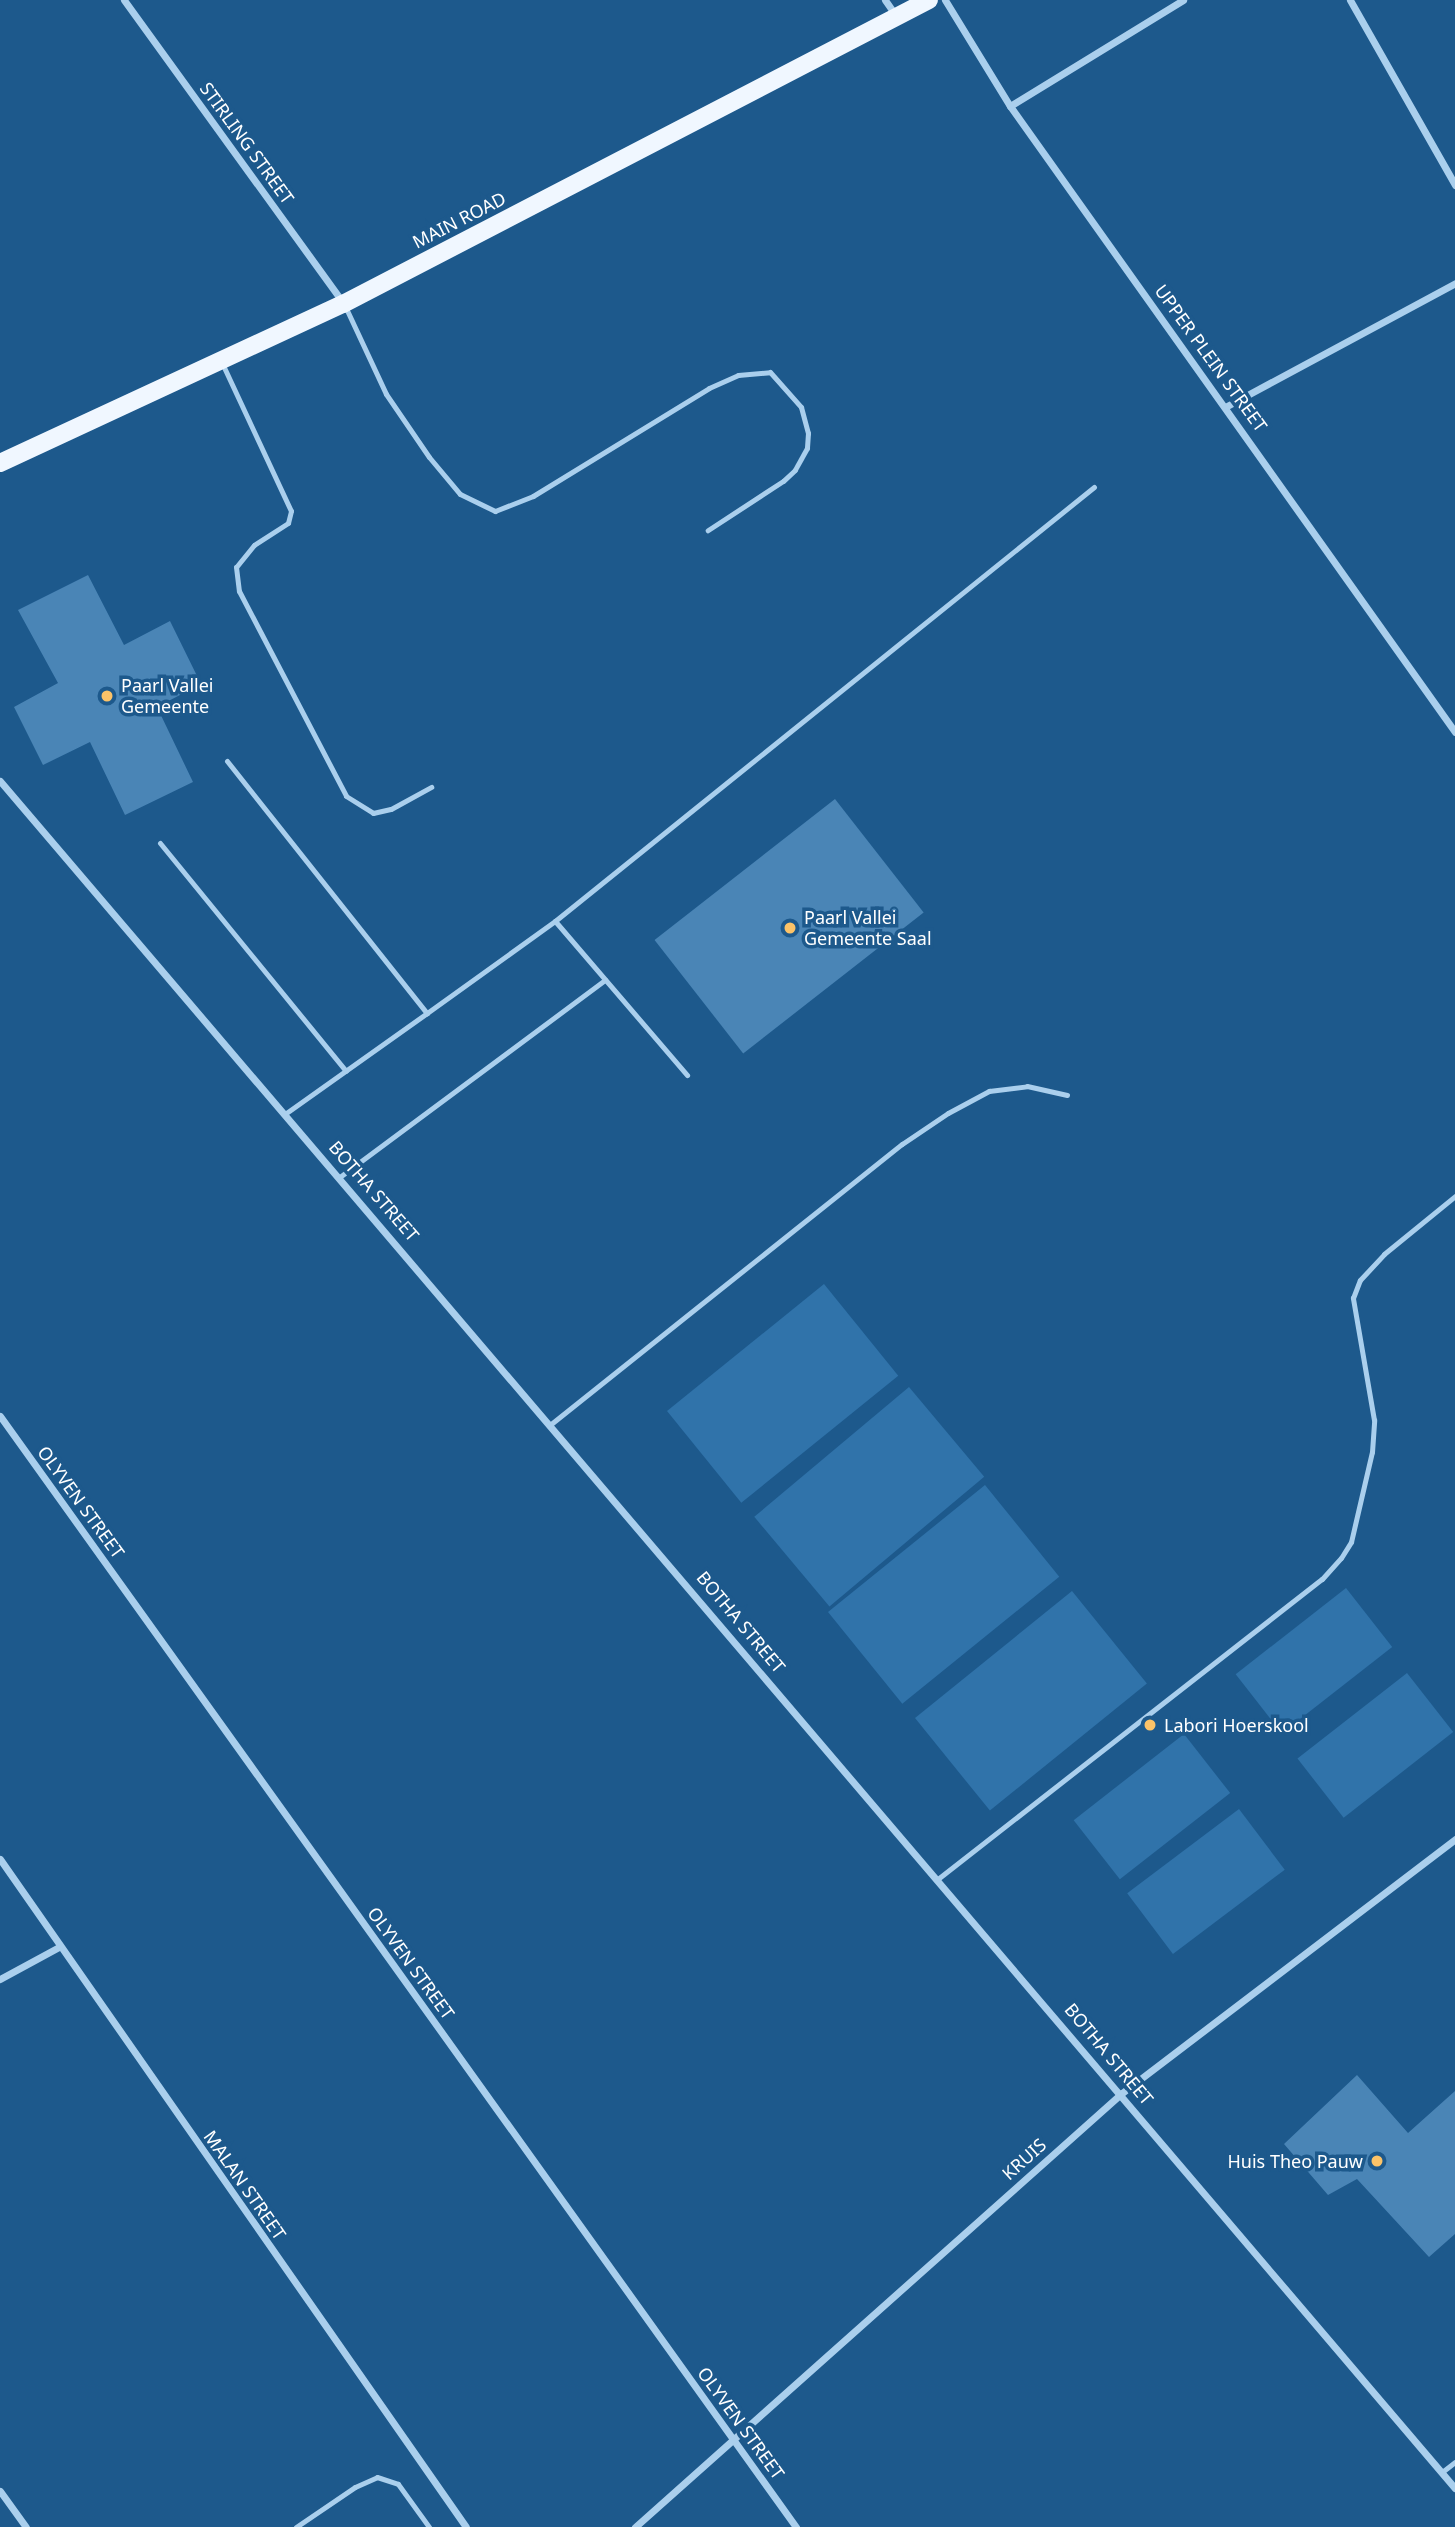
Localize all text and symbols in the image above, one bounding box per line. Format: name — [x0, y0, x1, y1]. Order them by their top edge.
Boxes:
street label: STIRLING STREET — [196, 78, 298, 208]
street label: MAIN ROAD — [409, 187, 509, 253]
street label: UPPER PLEIN STREET — [1150, 280, 1272, 436]
place label: Paarl Vallei Gemeente — [121, 675, 213, 718]
marker: Paarl Vallei Gemeente — [99, 688, 115, 704]
place label: Paarl Vallei Gemeente Saal — [804, 907, 932, 950]
marker: Paarl Vallei Gemeente Saal — [782, 920, 798, 936]
street label: BOTHA STREET — [325, 1136, 423, 1246]
street label: OLYVEN STREET — [33, 1442, 129, 1562]
street label: BOTHA STREET — [692, 1567, 790, 1677]
place label: Labori Hoerskool — [1164, 1714, 1309, 1736]
marker: Labori Hoerskool — [1142, 1717, 1158, 1733]
street label: OLYVEN STREET — [363, 1903, 459, 2023]
street label: BOTHA STREET — [1060, 1999, 1158, 2109]
street label: MALAN STREET — [199, 2126, 291, 2244]
street label: KRUIS — [998, 2134, 1050, 2184]
place label: Huis Theo Pauw — [1227, 2150, 1363, 2172]
marker: Huis Theo Pauw — [1369, 2153, 1385, 2169]
street label: OLYVEN STREET — [693, 2363, 789, 2483]

